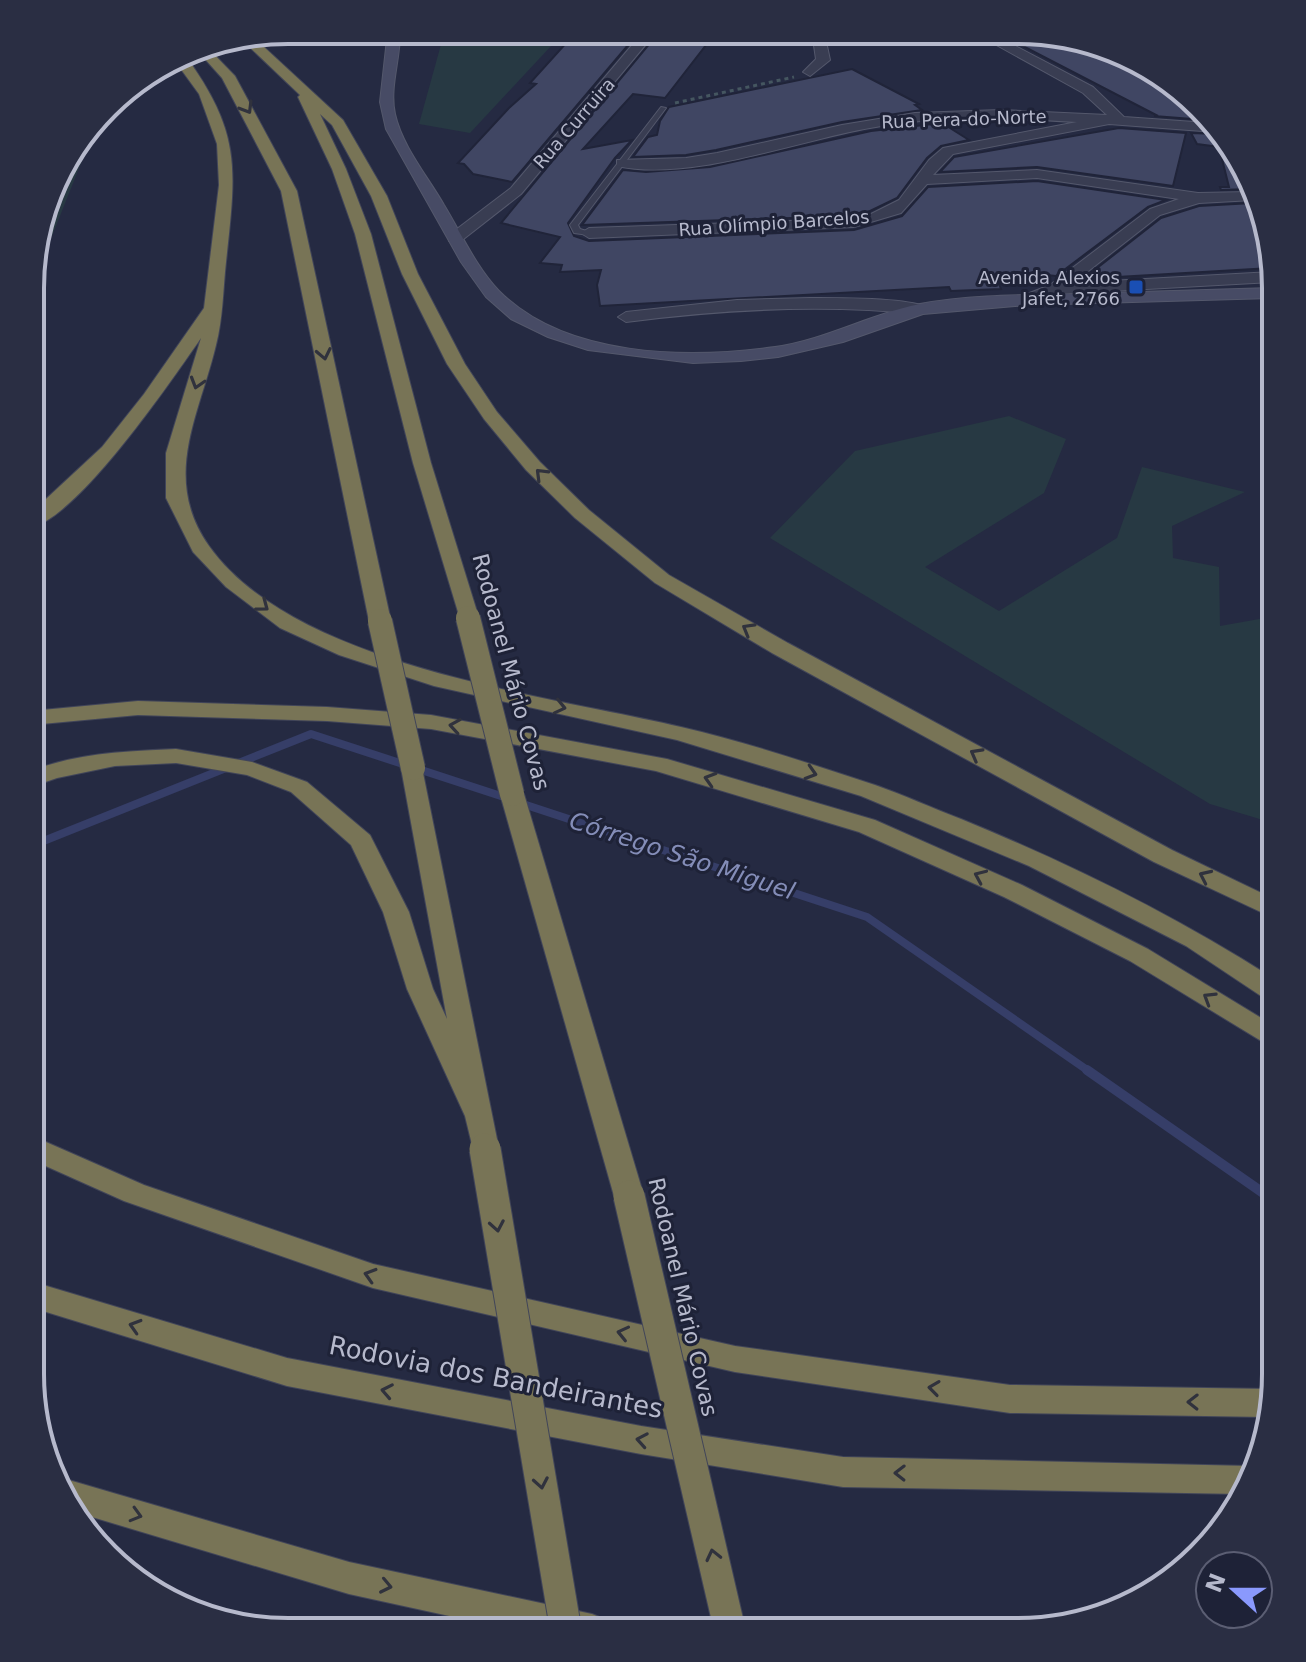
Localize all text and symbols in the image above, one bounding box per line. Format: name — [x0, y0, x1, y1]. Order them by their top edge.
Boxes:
street label: Rua Curruira — [529, 73, 619, 173]
one-way arrow — [238, 99, 253, 114]
street label: Rua Pera-do-Norte — [881, 106, 1047, 132]
street label: Rua Olímpio Barcelos — [678, 206, 870, 240]
place label: Avenida Alexios Jafet, 2766 — [978, 267, 1120, 309]
marker: Avenida Alexios Jafet, 2766 — [1127, 278, 1145, 296]
one-way arrow — [315, 347, 332, 361]
one-way arrow — [190, 375, 206, 389]
one-way arrow — [536, 468, 550, 483]
street label: Rodoanel Mário Covas — [467, 551, 555, 793]
one-way arrow — [254, 596, 269, 611]
one-way arrow — [742, 623, 757, 639]
one-way arrow — [553, 698, 566, 715]
one-way arrow — [449, 718, 462, 735]
one-way arrow — [969, 749, 984, 764]
one-way arrow — [804, 764, 817, 780]
one-way arrow — [703, 772, 717, 788]
water label: Córrego São Miguel — [566, 806, 798, 906]
one-way arrow — [974, 870, 988, 886]
one-way arrow — [1199, 870, 1214, 886]
one-way arrow — [1204, 993, 1218, 1008]
street label: Rodoanel Mário Covas — [643, 1175, 723, 1419]
one-way arrow — [488, 1219, 505, 1233]
one-way arrow — [364, 1268, 377, 1284]
one-way arrow — [129, 1319, 143, 1335]
one-way arrow — [617, 1325, 631, 1342]
street label: Rodovia dos Bandeirantes — [327, 1330, 665, 1424]
one-way arrow — [927, 1380, 941, 1397]
one-way arrow — [381, 1383, 394, 1400]
one-way arrow — [1186, 1393, 1199, 1411]
one-way arrow — [635, 1432, 649, 1449]
one-way arrow — [893, 1465, 906, 1482]
one-way arrow — [531, 1476, 548, 1489]
one-way arrow — [129, 1506, 143, 1522]
one-way arrow — [705, 1549, 722, 1563]
north arrow — [1194, 1550, 1274, 1630]
text: N — [1201, 1570, 1231, 1596]
one-way arrow — [379, 1577, 393, 1594]

